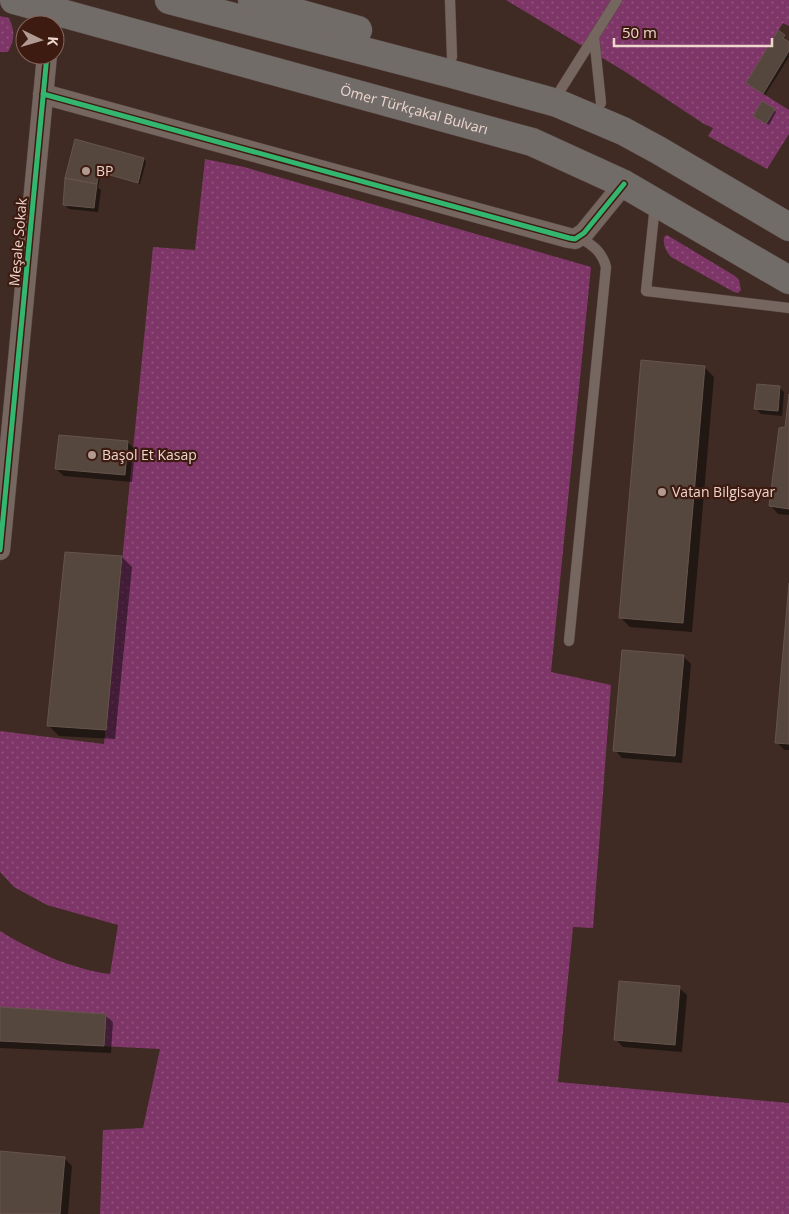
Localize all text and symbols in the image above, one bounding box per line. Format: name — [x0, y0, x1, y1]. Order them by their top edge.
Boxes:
north arrow — [15, 15, 65, 65]
scale bar — [614, 15, 772, 47]
text: 50 m — [622, 22, 657, 42]
text: K — [44, 36, 63, 47]
street label: Ömer Türkçakal Bulvarı — [338, 80, 490, 139]
place label: BP — [96, 161, 113, 180]
marker: BP — [80, 165, 92, 177]
street label: Meşale Sokak — [4, 196, 31, 287]
place label: Başol Et Kasap — [102, 445, 197, 464]
marker: Başol Et Kasap — [86, 449, 98, 461]
place label: Vatan Bilgisayar — [672, 482, 776, 501]
marker: Vatan Bilgisayar — [656, 486, 668, 498]

